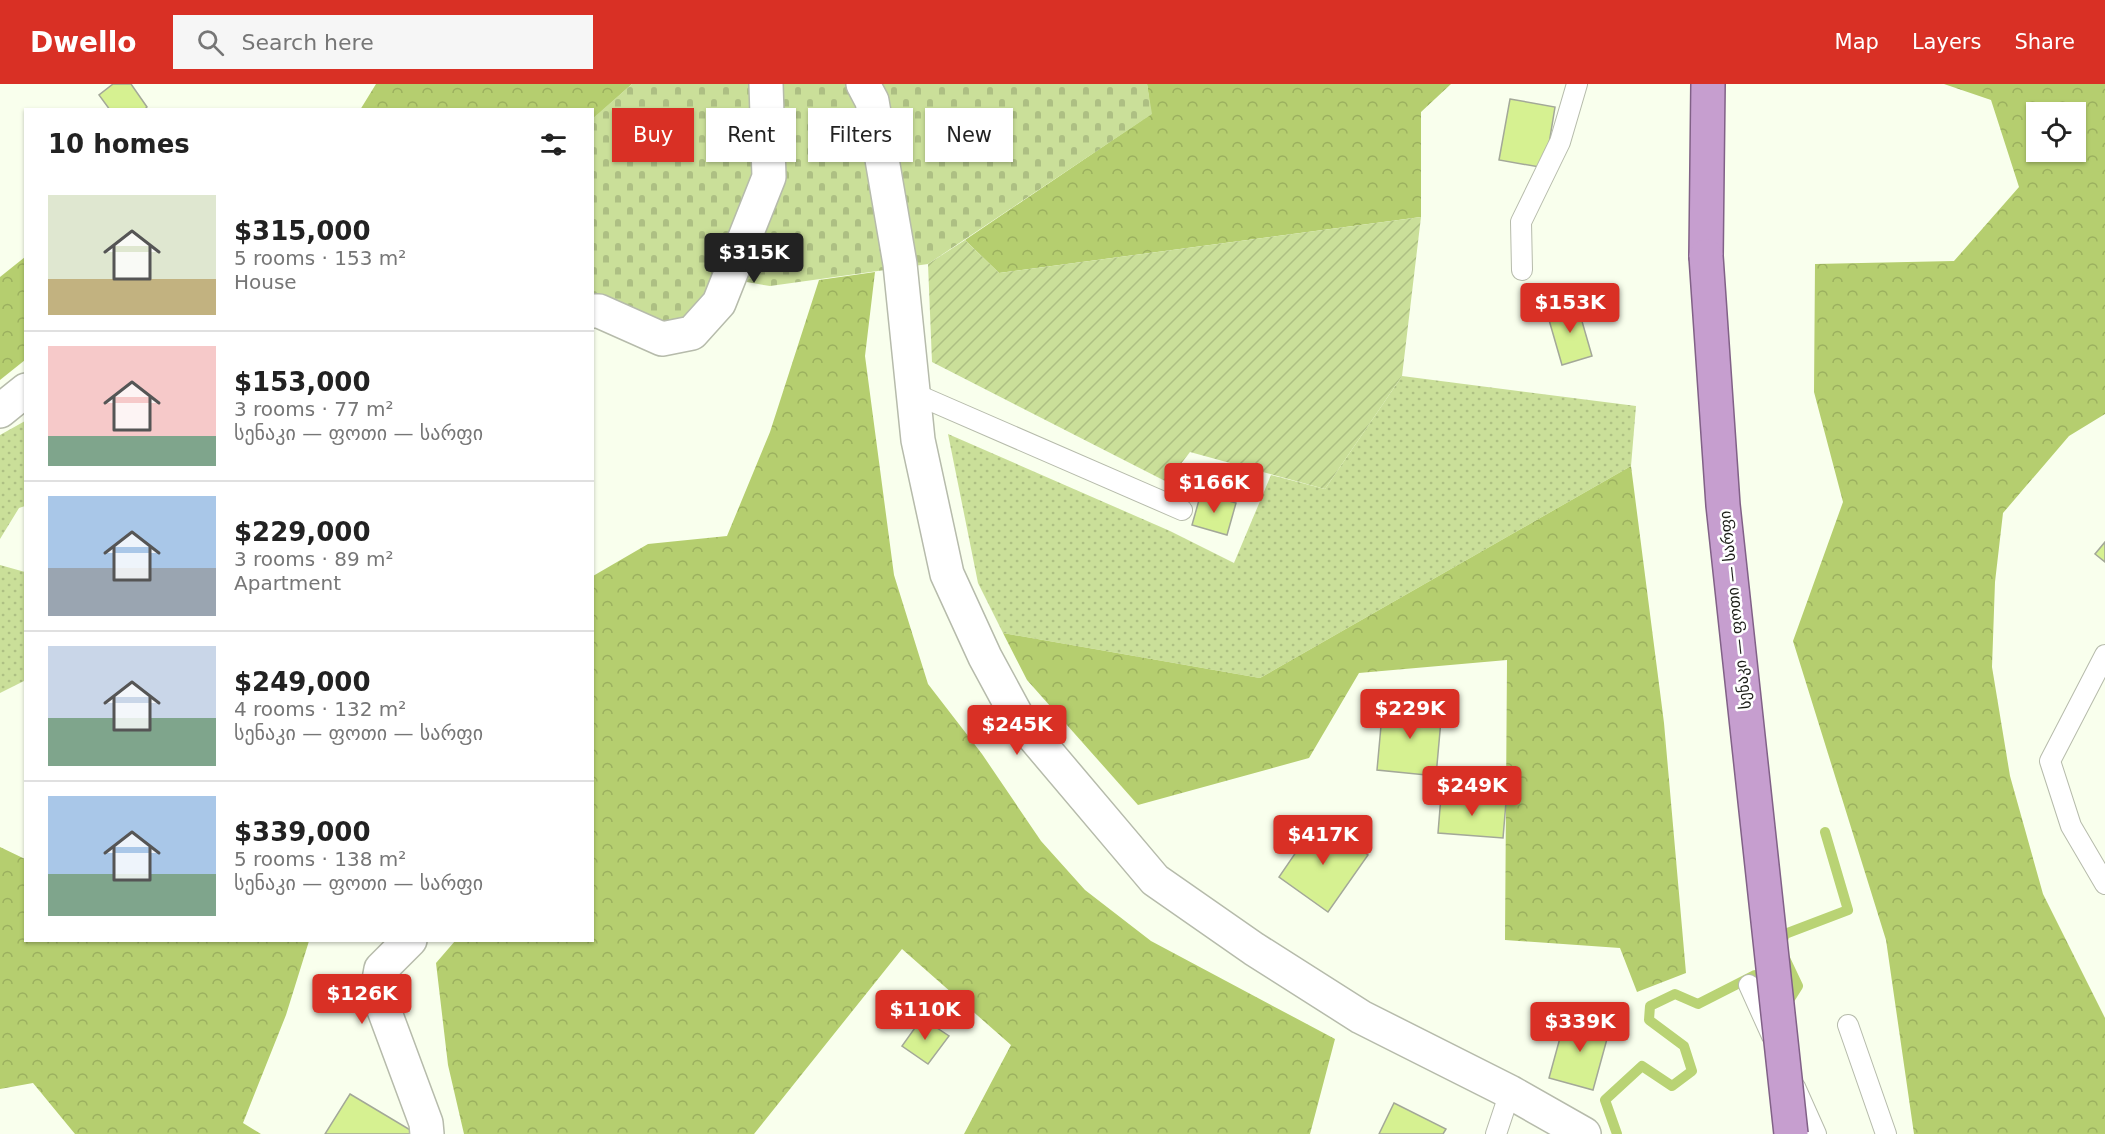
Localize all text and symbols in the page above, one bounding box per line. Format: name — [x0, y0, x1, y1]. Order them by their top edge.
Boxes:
search box — [173, 15, 593, 69]
text: Dwello — [30, 26, 137, 59]
icon: search — [194, 26, 227, 59]
text: Search here — [242, 30, 374, 55]
text: Map — [1835, 30, 1879, 54]
text: Layers — [1912, 30, 1981, 54]
text: Share — [2014, 30, 2075, 54]
map controls — [2026, 102, 2086, 162]
button: locate — [2026, 102, 2086, 162]
chip: Buy — [612, 108, 694, 162]
chip: Rent — [706, 108, 796, 162]
chip: Filters — [808, 108, 913, 162]
chip: New — [925, 108, 1013, 162]
icon: filters — [537, 128, 570, 161]
text: 10 homes — [48, 129, 190, 159]
text: $315,000 — [234, 216, 371, 246]
icon: home — [96, 219, 168, 291]
pin: $315K — [712, 233, 796, 284]
text: $315K — [718, 240, 790, 264]
text: 5 rooms · 153 m² — [234, 246, 406, 270]
text: House — [234, 270, 297, 294]
pin: $153K — [1528, 283, 1612, 334]
text: $153K — [1534, 290, 1606, 314]
text: $153,000 — [234, 367, 371, 397]
icon: home — [96, 370, 168, 442]
text: 3 rooms · 77 m² — [234, 397, 394, 421]
text: სენაკი — ფოთი — სარფი — [234, 421, 483, 445]
pin: $166K — [1172, 463, 1256, 514]
text: $166K — [1178, 470, 1250, 494]
street label: სენაკი — ფოთი — სარფი — [1715, 510, 1755, 710]
text: $229,000 — [234, 517, 371, 547]
icon: home — [96, 520, 168, 592]
text: 3 rooms · 89 m² — [234, 547, 394, 571]
text: Apartment — [234, 571, 341, 595]
text: $249,000 — [234, 667, 371, 697]
icon: home — [96, 670, 168, 742]
pin: $229K — [1368, 689, 1452, 740]
text: $229K — [1374, 696, 1446, 720]
text: 4 rooms · 132 m² — [234, 697, 406, 721]
pin: $245K — [975, 705, 1059, 756]
text: $245K — [981, 712, 1053, 736]
text: სენაკი — ფოთი — სარფი — [234, 721, 483, 745]
pin: $249K — [1430, 766, 1514, 817]
text: $249K — [1436, 773, 1508, 797]
pin: $417K — [1281, 815, 1365, 866]
text: $339,000 — [234, 817, 371, 847]
icon: home — [96, 820, 168, 892]
text: $417K — [1287, 822, 1359, 846]
text: 5 rooms · 138 m² — [234, 847, 406, 871]
text: სენაკი — ფოთი — სარფი — [234, 871, 483, 895]
pin: $126K — [320, 974, 404, 1025]
text: $126K — [326, 981, 398, 1005]
pin: $110K — [883, 990, 967, 1041]
text: $110K — [889, 997, 961, 1021]
pin: $339K — [1538, 1002, 1622, 1053]
text: $339K — [1544, 1009, 1616, 1033]

